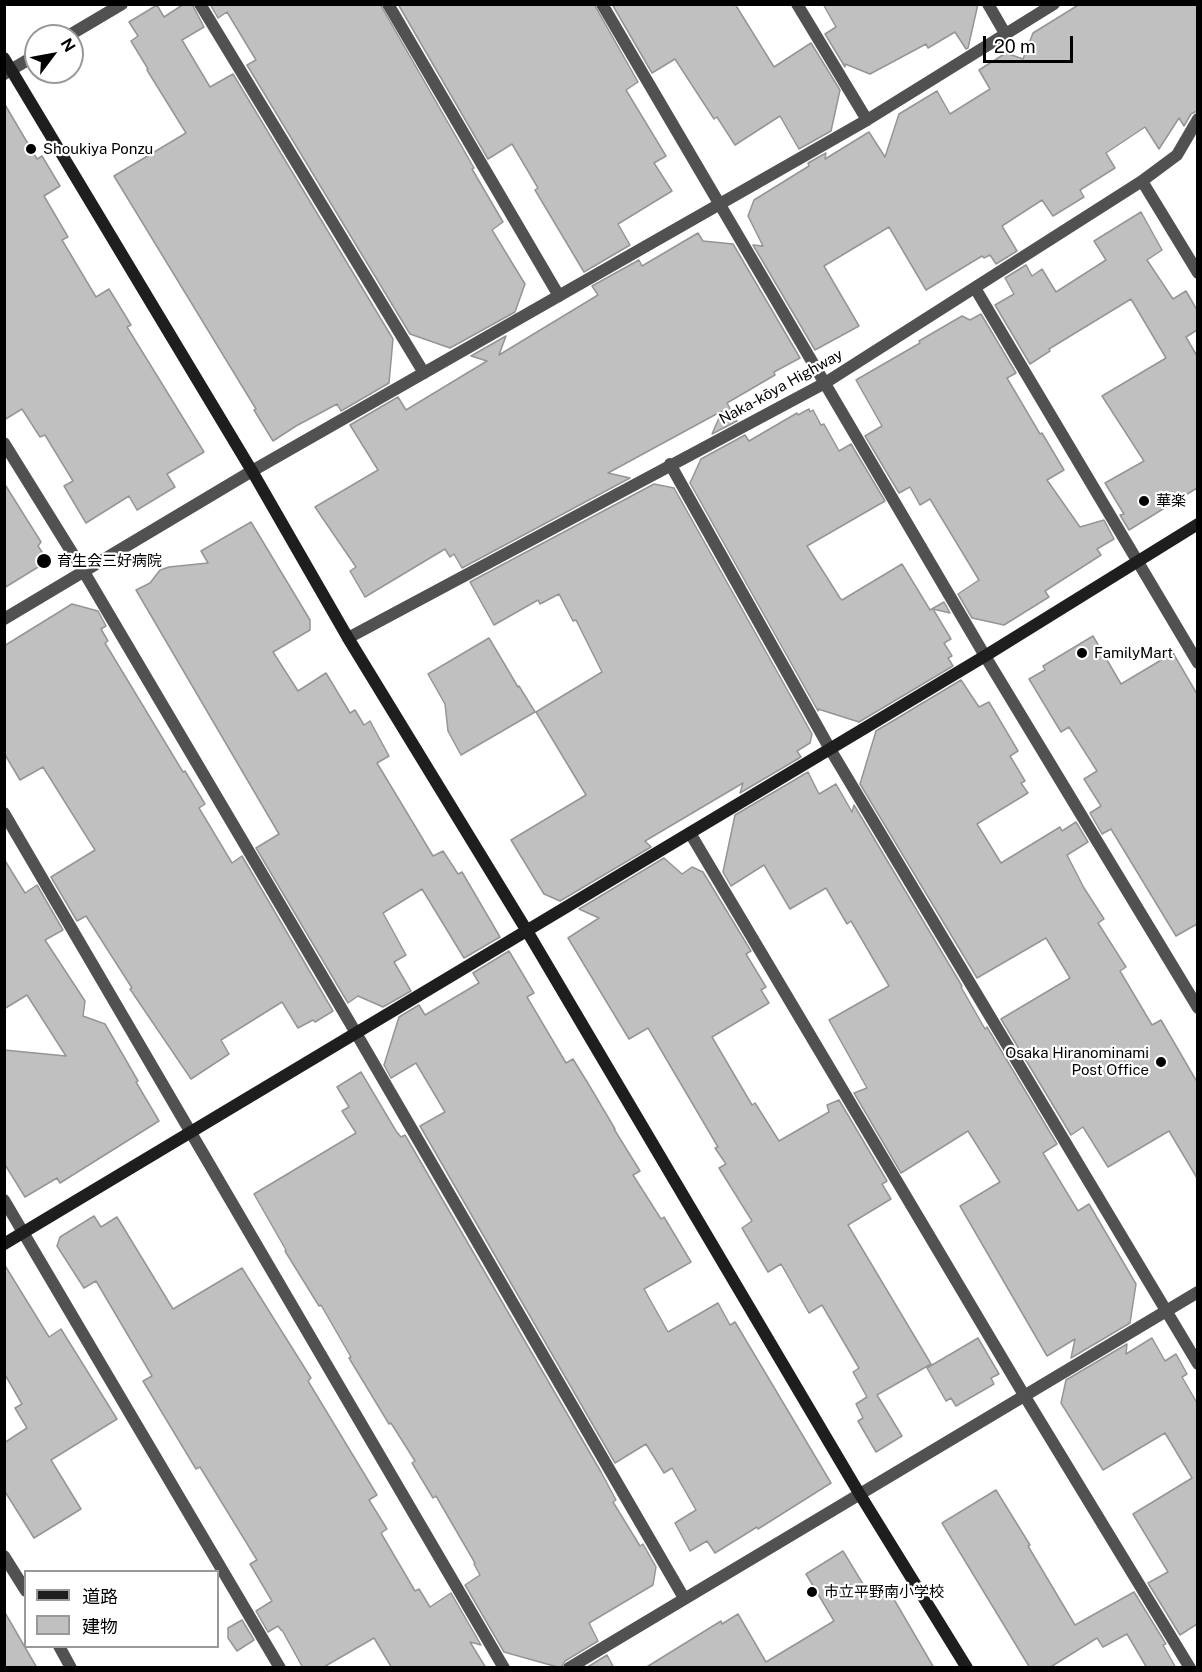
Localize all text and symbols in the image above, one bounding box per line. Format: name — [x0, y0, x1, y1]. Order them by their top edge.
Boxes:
north arrow — [24, 24, 84, 84]
scale bar — [986, 24, 1076, 62]
text: N — [57, 35, 79, 56]
text: 20 m — [994, 36, 1036, 57]
place label: Shoukiya Ponzu — [43, 140, 153, 158]
marker: Shoukiya Ponzu — [24, 142, 38, 156]
street label: Naka-kōya Highway — [716, 346, 846, 428]
place label: 華楽 — [1156, 492, 1186, 510]
marker: 華楽 — [1137, 494, 1151, 508]
marker: 育生会三好病院 — [35, 552, 53, 570]
place label: 育生会三好病院 — [57, 552, 162, 570]
place label: FamilyMart — [1094, 644, 1173, 662]
marker: FamilyMart — [1075, 646, 1089, 660]
place label: Osaka Hiranominami Post Office — [1005, 1044, 1149, 1079]
marker: Osaka Hiranominami Post Office — [1154, 1055, 1168, 1069]
legend — [24, 1570, 219, 1648]
place label: 市立平野南小学校 — [824, 1583, 944, 1601]
marker: 市立平野南小学校 — [805, 1585, 819, 1599]
text: 道路 — [82, 1586, 118, 1607]
text: 建物 — [82, 1616, 118, 1637]

